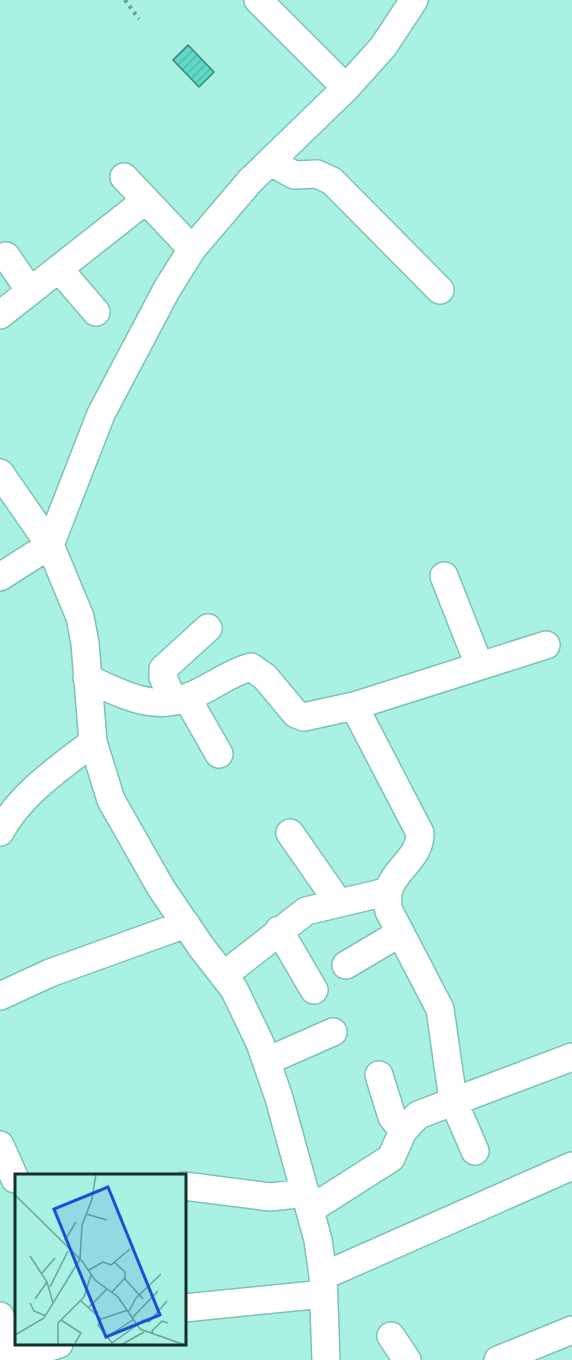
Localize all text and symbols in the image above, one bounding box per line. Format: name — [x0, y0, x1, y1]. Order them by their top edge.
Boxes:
inset map — [15, 1174, 186, 1345]

